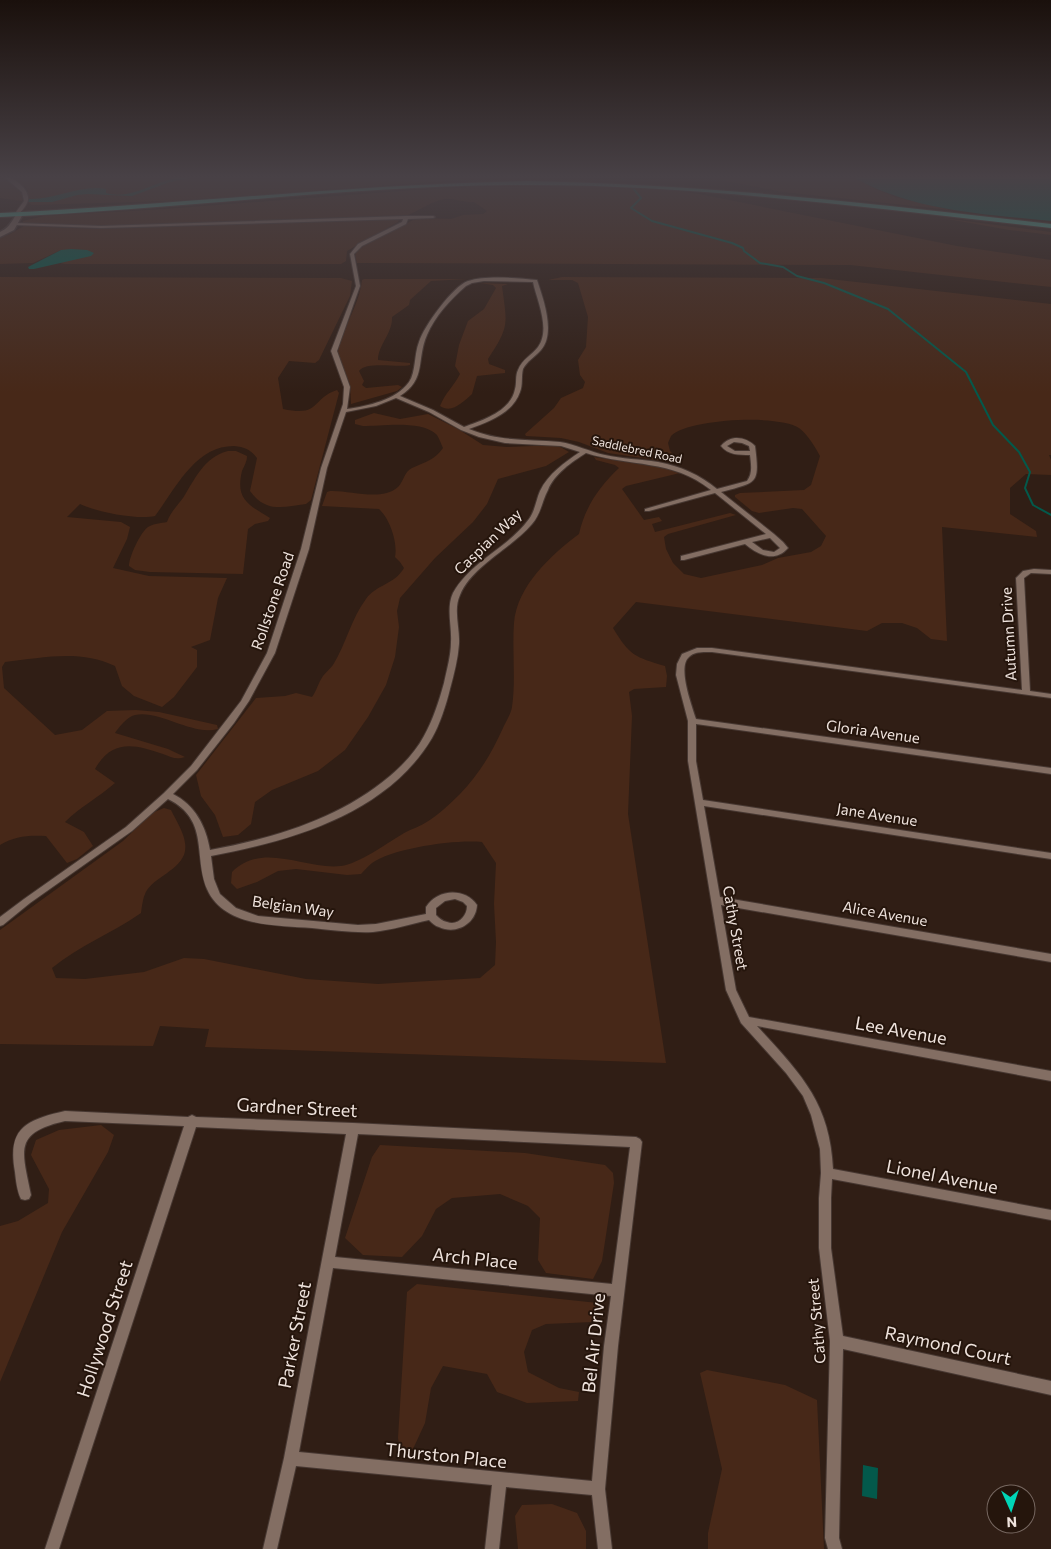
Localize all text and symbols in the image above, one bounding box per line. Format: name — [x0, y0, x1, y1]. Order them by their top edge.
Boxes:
street label: Saddlebred Road — [591, 433, 684, 465]
street label: Caspian Way — [450, 504, 525, 578]
street label: Rollstone Road — [247, 549, 297, 652]
street label: Autumn Drive — [997, 587, 1019, 681]
street label: Gloria Avenue — [825, 716, 921, 746]
street label: Jane Avenue — [835, 799, 919, 829]
street label: Cathy Street — [720, 884, 752, 972]
street label: Belgian Way — [251, 891, 336, 921]
street label: Alice Avenue — [841, 897, 929, 929]
street label: Lee Avenue — [854, 1011, 949, 1049]
street label: Gardner Street — [236, 1093, 358, 1121]
street label: Lionel Avenue — [884, 1154, 1000, 1198]
street label: Arch Place — [431, 1243, 519, 1273]
street label: Hollywood Street — [71, 1257, 137, 1400]
street label: Cathy Street — [803, 1278, 829, 1365]
street label: Parker Street — [273, 1280, 315, 1390]
street label: Bel Air Drive — [577, 1292, 609, 1394]
street label: Raymond Court — [883, 1321, 1014, 1369]
street label: Thurston Place — [384, 1438, 508, 1472]
north arrow — [986, 1484, 1036, 1534]
text: N — [1006, 1514, 1017, 1531]

